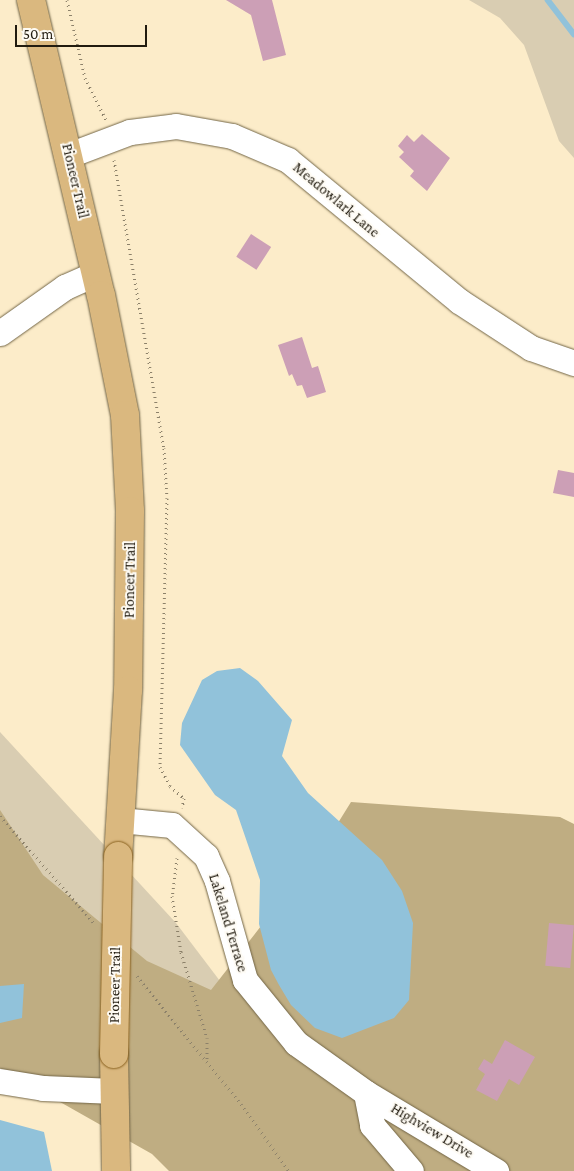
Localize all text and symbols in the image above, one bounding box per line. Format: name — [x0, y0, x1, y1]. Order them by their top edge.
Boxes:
scale bar — [18, 15, 150, 47]
text: 50 m — [23, 26, 53, 42]
street label: Pioneer Trail — [58, 142, 92, 220]
street label: Meadowlark Lane — [289, 159, 383, 241]
street label: Pioneer Trail — [120, 542, 140, 618]
street label: Lakeland Terrace — [204, 872, 252, 974]
street label: Pioneer Trail — [105, 947, 125, 1023]
street label: Highview Drive — [388, 1099, 476, 1163]

